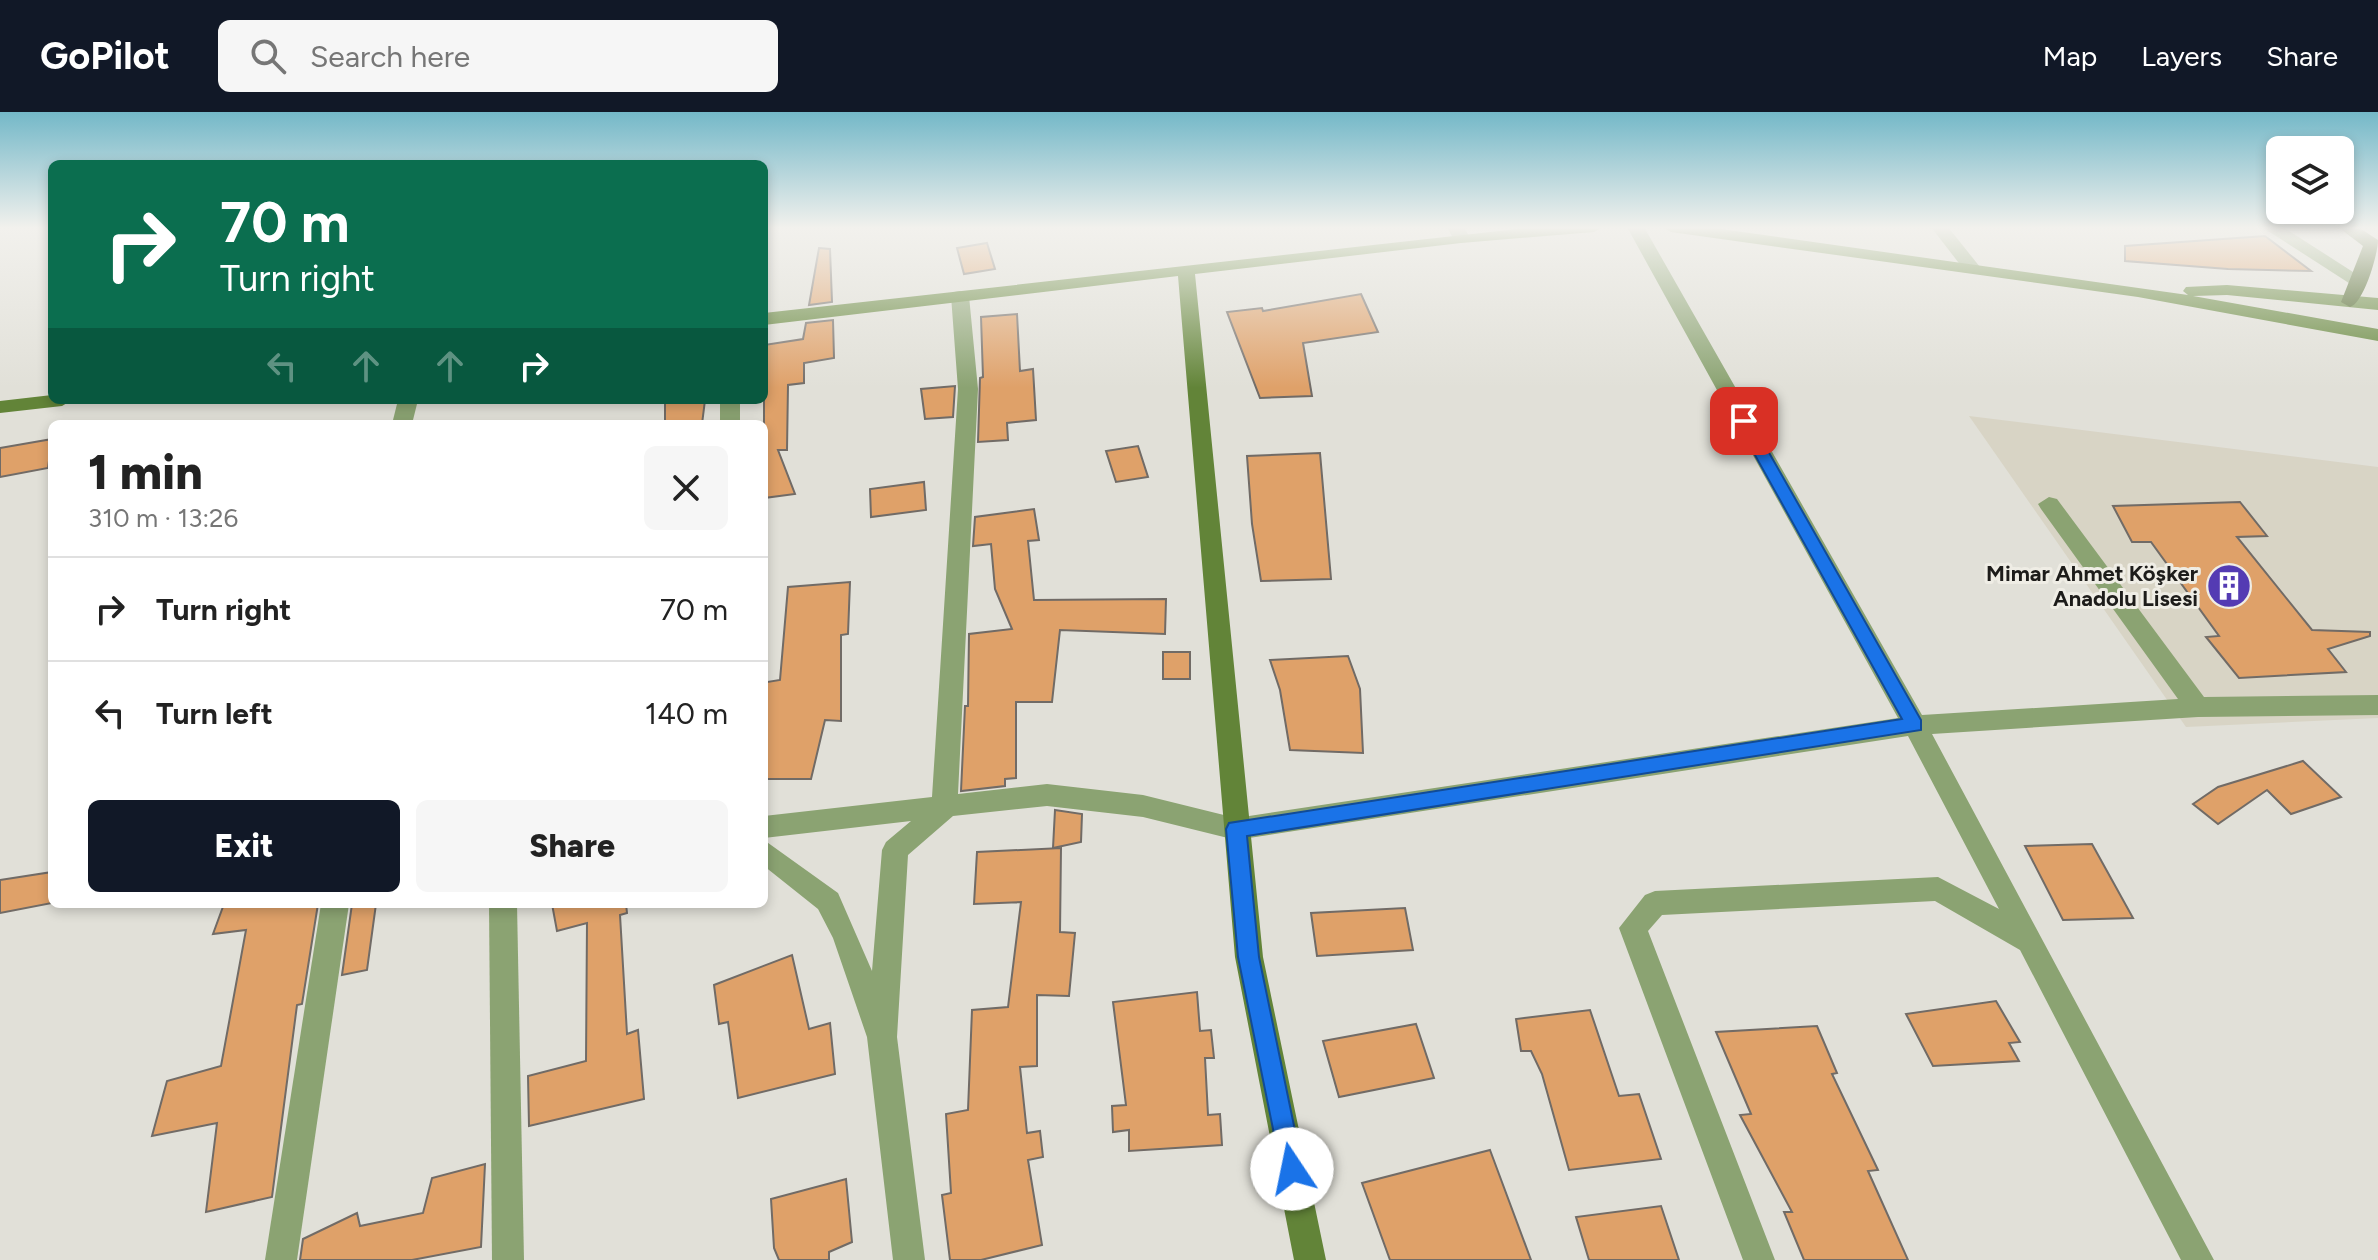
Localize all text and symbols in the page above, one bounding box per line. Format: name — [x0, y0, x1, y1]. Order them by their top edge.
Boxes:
search box — [218, 20, 778, 92]
text: GoPilot — [40, 33, 170, 79]
icon: search — [246, 34, 290, 78]
text: Search here — [310, 38, 470, 75]
text: Map — [2043, 39, 2097, 73]
text: Layers — [2141, 39, 2222, 73]
text: Share — [2266, 39, 2338, 73]
map controls — [2266, 136, 2354, 224]
button: layers — [2266, 136, 2354, 224]
text: 70 m — [220, 189, 350, 256]
icon: right — [88, 192, 192, 296]
text: Turn right — [220, 257, 375, 300]
icon: left — [260, 344, 304, 388]
icon: ahead — [344, 344, 388, 388]
icon: ahead — [428, 344, 472, 388]
icon: right — [512, 344, 556, 388]
pin — [1710, 387, 1778, 455]
icon: arrive — [1722, 399, 1766, 443]
text: 1 min — [88, 443, 203, 501]
button: close — [644, 446, 728, 530]
text: 310 m · 13:26 — [88, 502, 238, 534]
place label: Mimar Ahmet Köşker Anadolu Lisesi — [1986, 560, 2199, 612]
building icon: Mimar Ahmet Köşker Anadolu Lisesi — [2205, 562, 2253, 610]
icon: right — [88, 587, 132, 631]
text: Turn right — [156, 591, 291, 628]
text: 70 m — [660, 591, 728, 628]
icon: left — [88, 691, 132, 735]
text: Turn left — [156, 695, 273, 732]
text: 140 m — [645, 695, 728, 732]
button: Exit — [88, 800, 400, 892]
button: Share — [416, 800, 728, 892]
position arrow — [1250, 1127, 1334, 1211]

